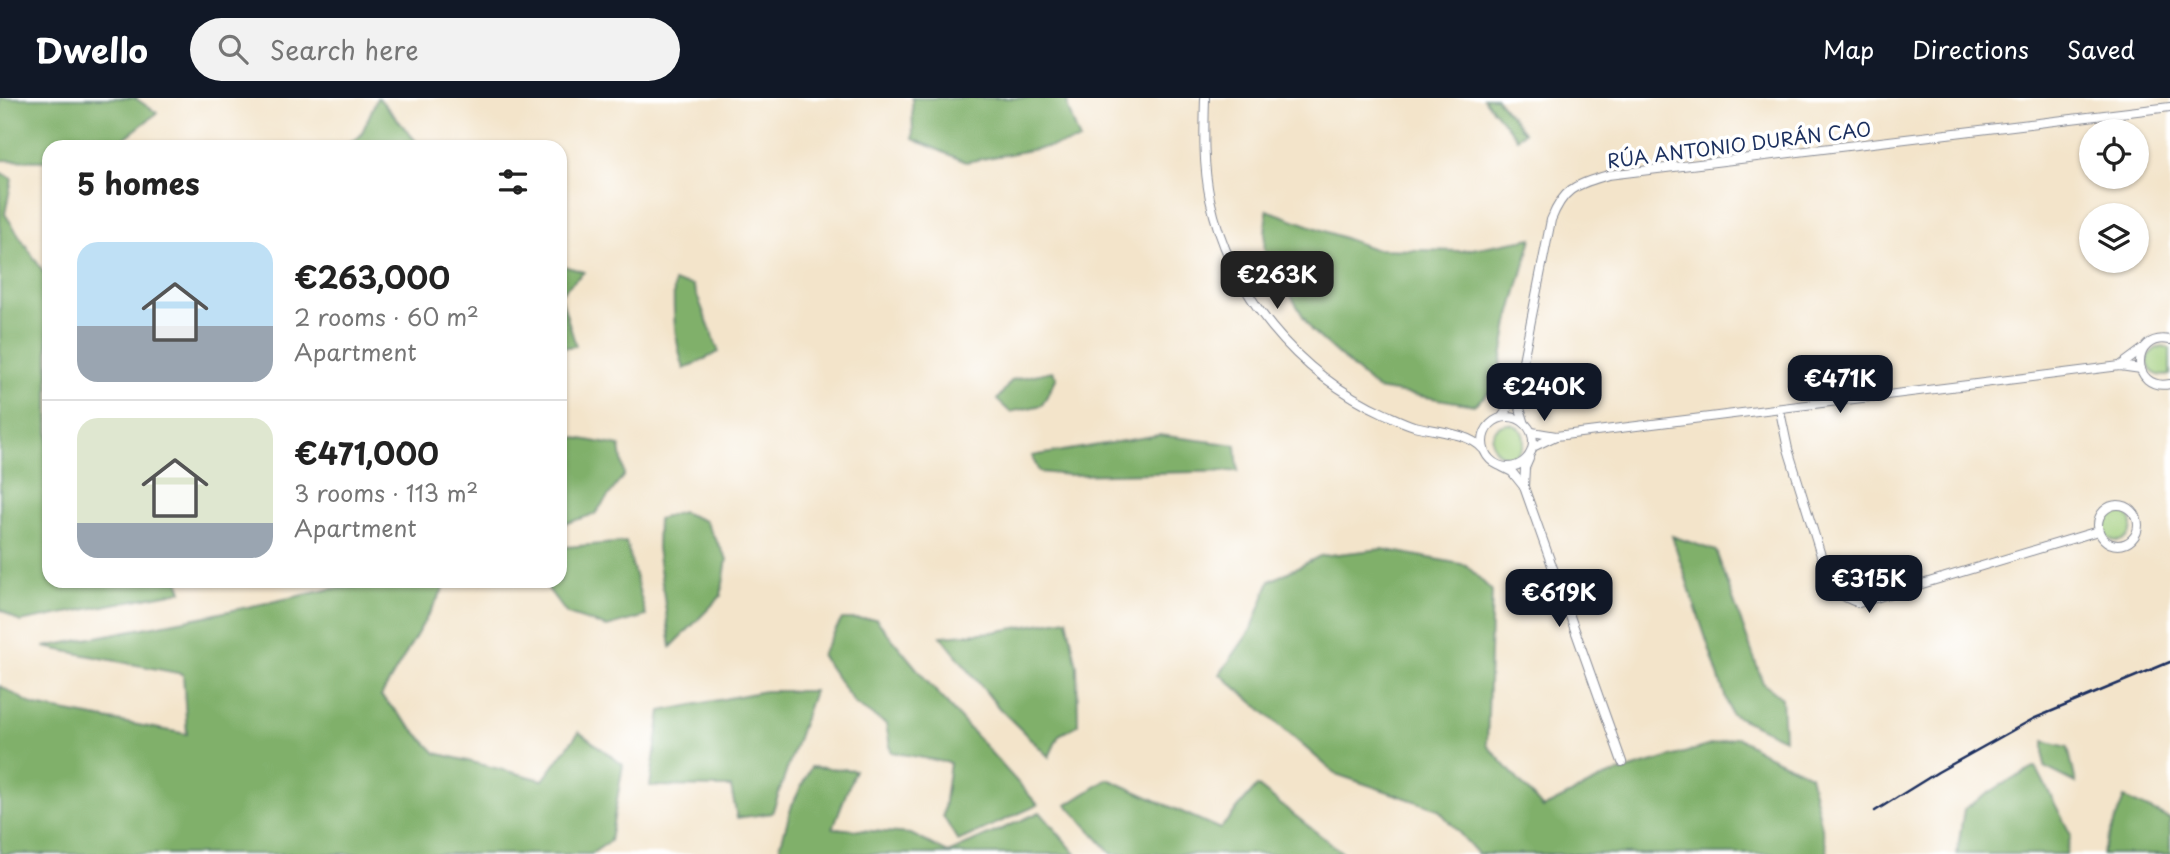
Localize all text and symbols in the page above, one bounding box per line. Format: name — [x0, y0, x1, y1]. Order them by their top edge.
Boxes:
search box — [190, 18, 680, 81]
text: Dwello — [35, 24, 148, 74]
icon: search — [214, 30, 252, 68]
text: Search here — [270, 30, 419, 69]
text: Map — [1823, 31, 1874, 67]
text: Directions — [1912, 31, 2029, 67]
text: Saved — [2067, 31, 2135, 67]
street label: RÚA ANTONIO DURÁN CAO — [1605, 114, 1873, 174]
map controls — [2079, 119, 2149, 273]
button: locate — [2079, 119, 2149, 189]
text: 5 homes — [77, 160, 200, 205]
icon: filters — [494, 163, 532, 201]
button: layers — [2079, 203, 2149, 273]
pin: €263K — [1228, 252, 1326, 311]
text: €263,000 — [294, 254, 450, 299]
text: €263K — [1237, 256, 1317, 291]
icon: home — [133, 270, 217, 354]
text: 2 rooms · 60 m² — [294, 299, 479, 334]
text: Apartment — [294, 334, 417, 369]
pin: €471K — [1791, 356, 1889, 415]
text: €471K — [1804, 360, 1876, 395]
pin: €240K — [1495, 364, 1593, 423]
text: €240K — [1503, 368, 1585, 403]
text: €471,000 — [294, 430, 439, 475]
icon: home — [133, 446, 217, 530]
text: 3 rooms · 113 m² — [294, 475, 478, 510]
text: Apartment — [294, 510, 417, 545]
pin: €315K — [1820, 556, 1918, 615]
text: €315K — [1831, 560, 1907, 595]
pin: €619K — [1510, 570, 1608, 629]
text: €619K — [1522, 574, 1596, 609]

